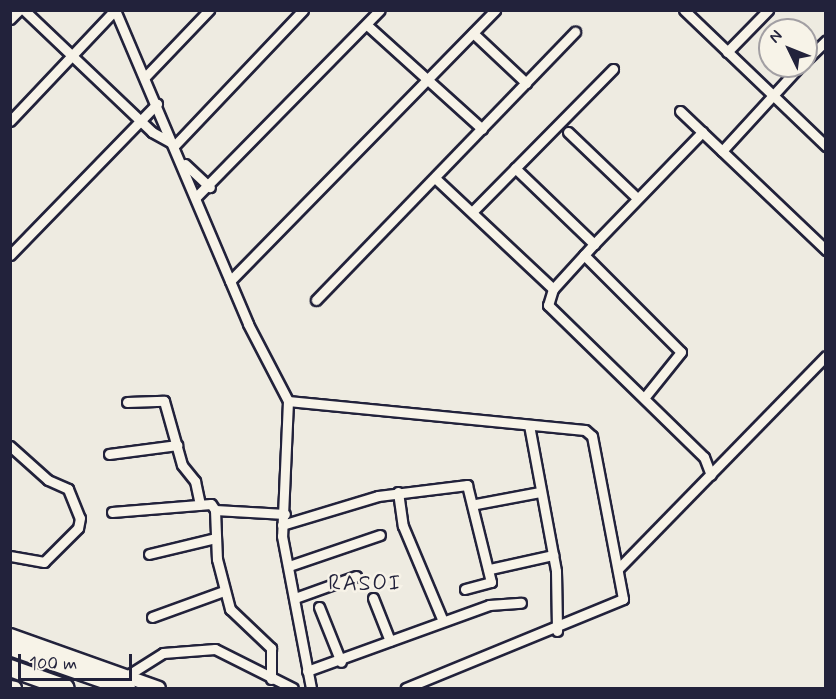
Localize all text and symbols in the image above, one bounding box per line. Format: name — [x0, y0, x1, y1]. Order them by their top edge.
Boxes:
north arrow — [758, 18, 818, 78]
text: N — [765, 26, 787, 48]
district label: RASOI — [332, 572, 398, 598]
scale bar — [21, 642, 135, 680]
text: 100 m — [29, 652, 77, 676]

